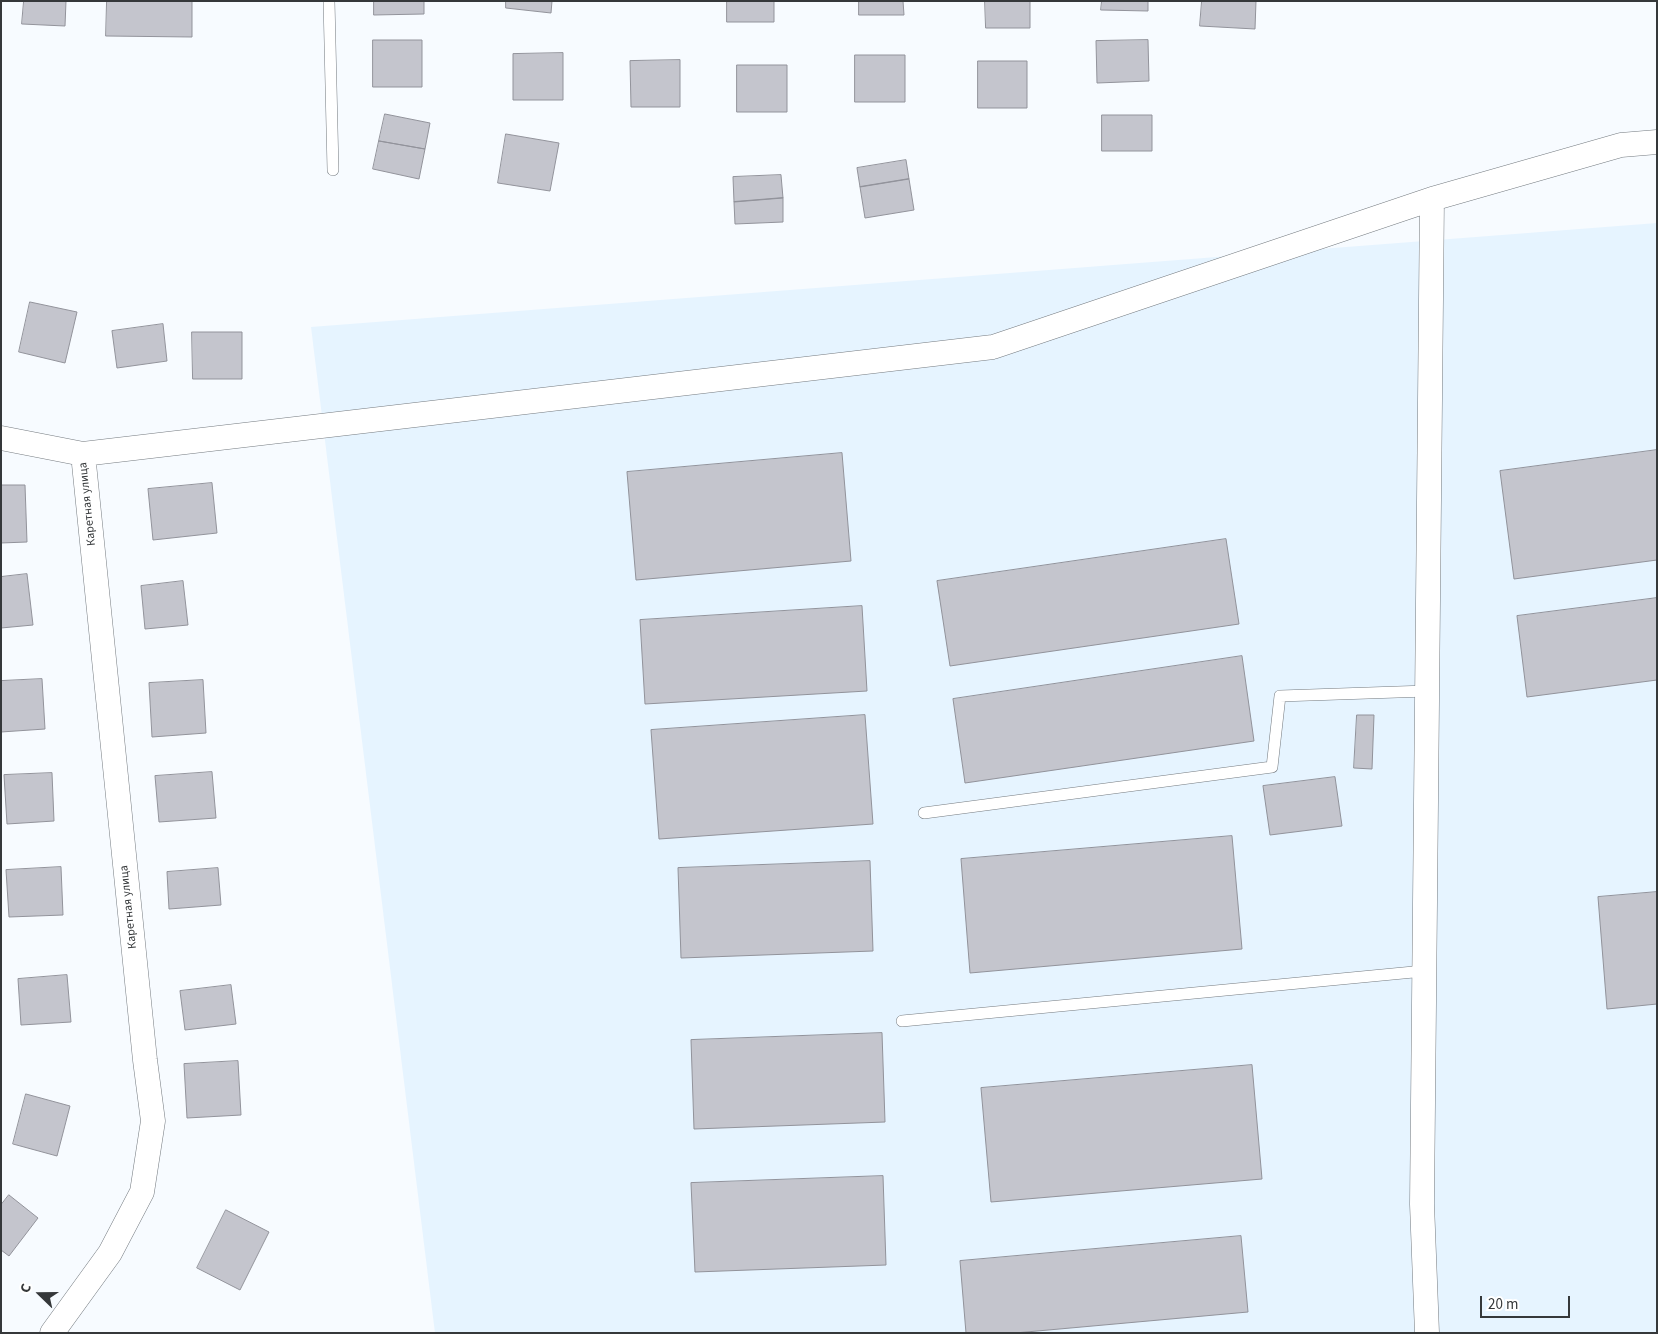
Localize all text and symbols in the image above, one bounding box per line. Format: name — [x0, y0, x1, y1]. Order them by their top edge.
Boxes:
street label: Каретная улица — [76, 462, 100, 546]
street label: Каретная улица — [117, 865, 141, 949]
north arrow — [15, 1269, 65, 1319]
text: С — [15, 1281, 37, 1296]
scale bar — [1483, 1286, 1573, 1318]
text: 20 m — [1488, 1294, 1518, 1315]

